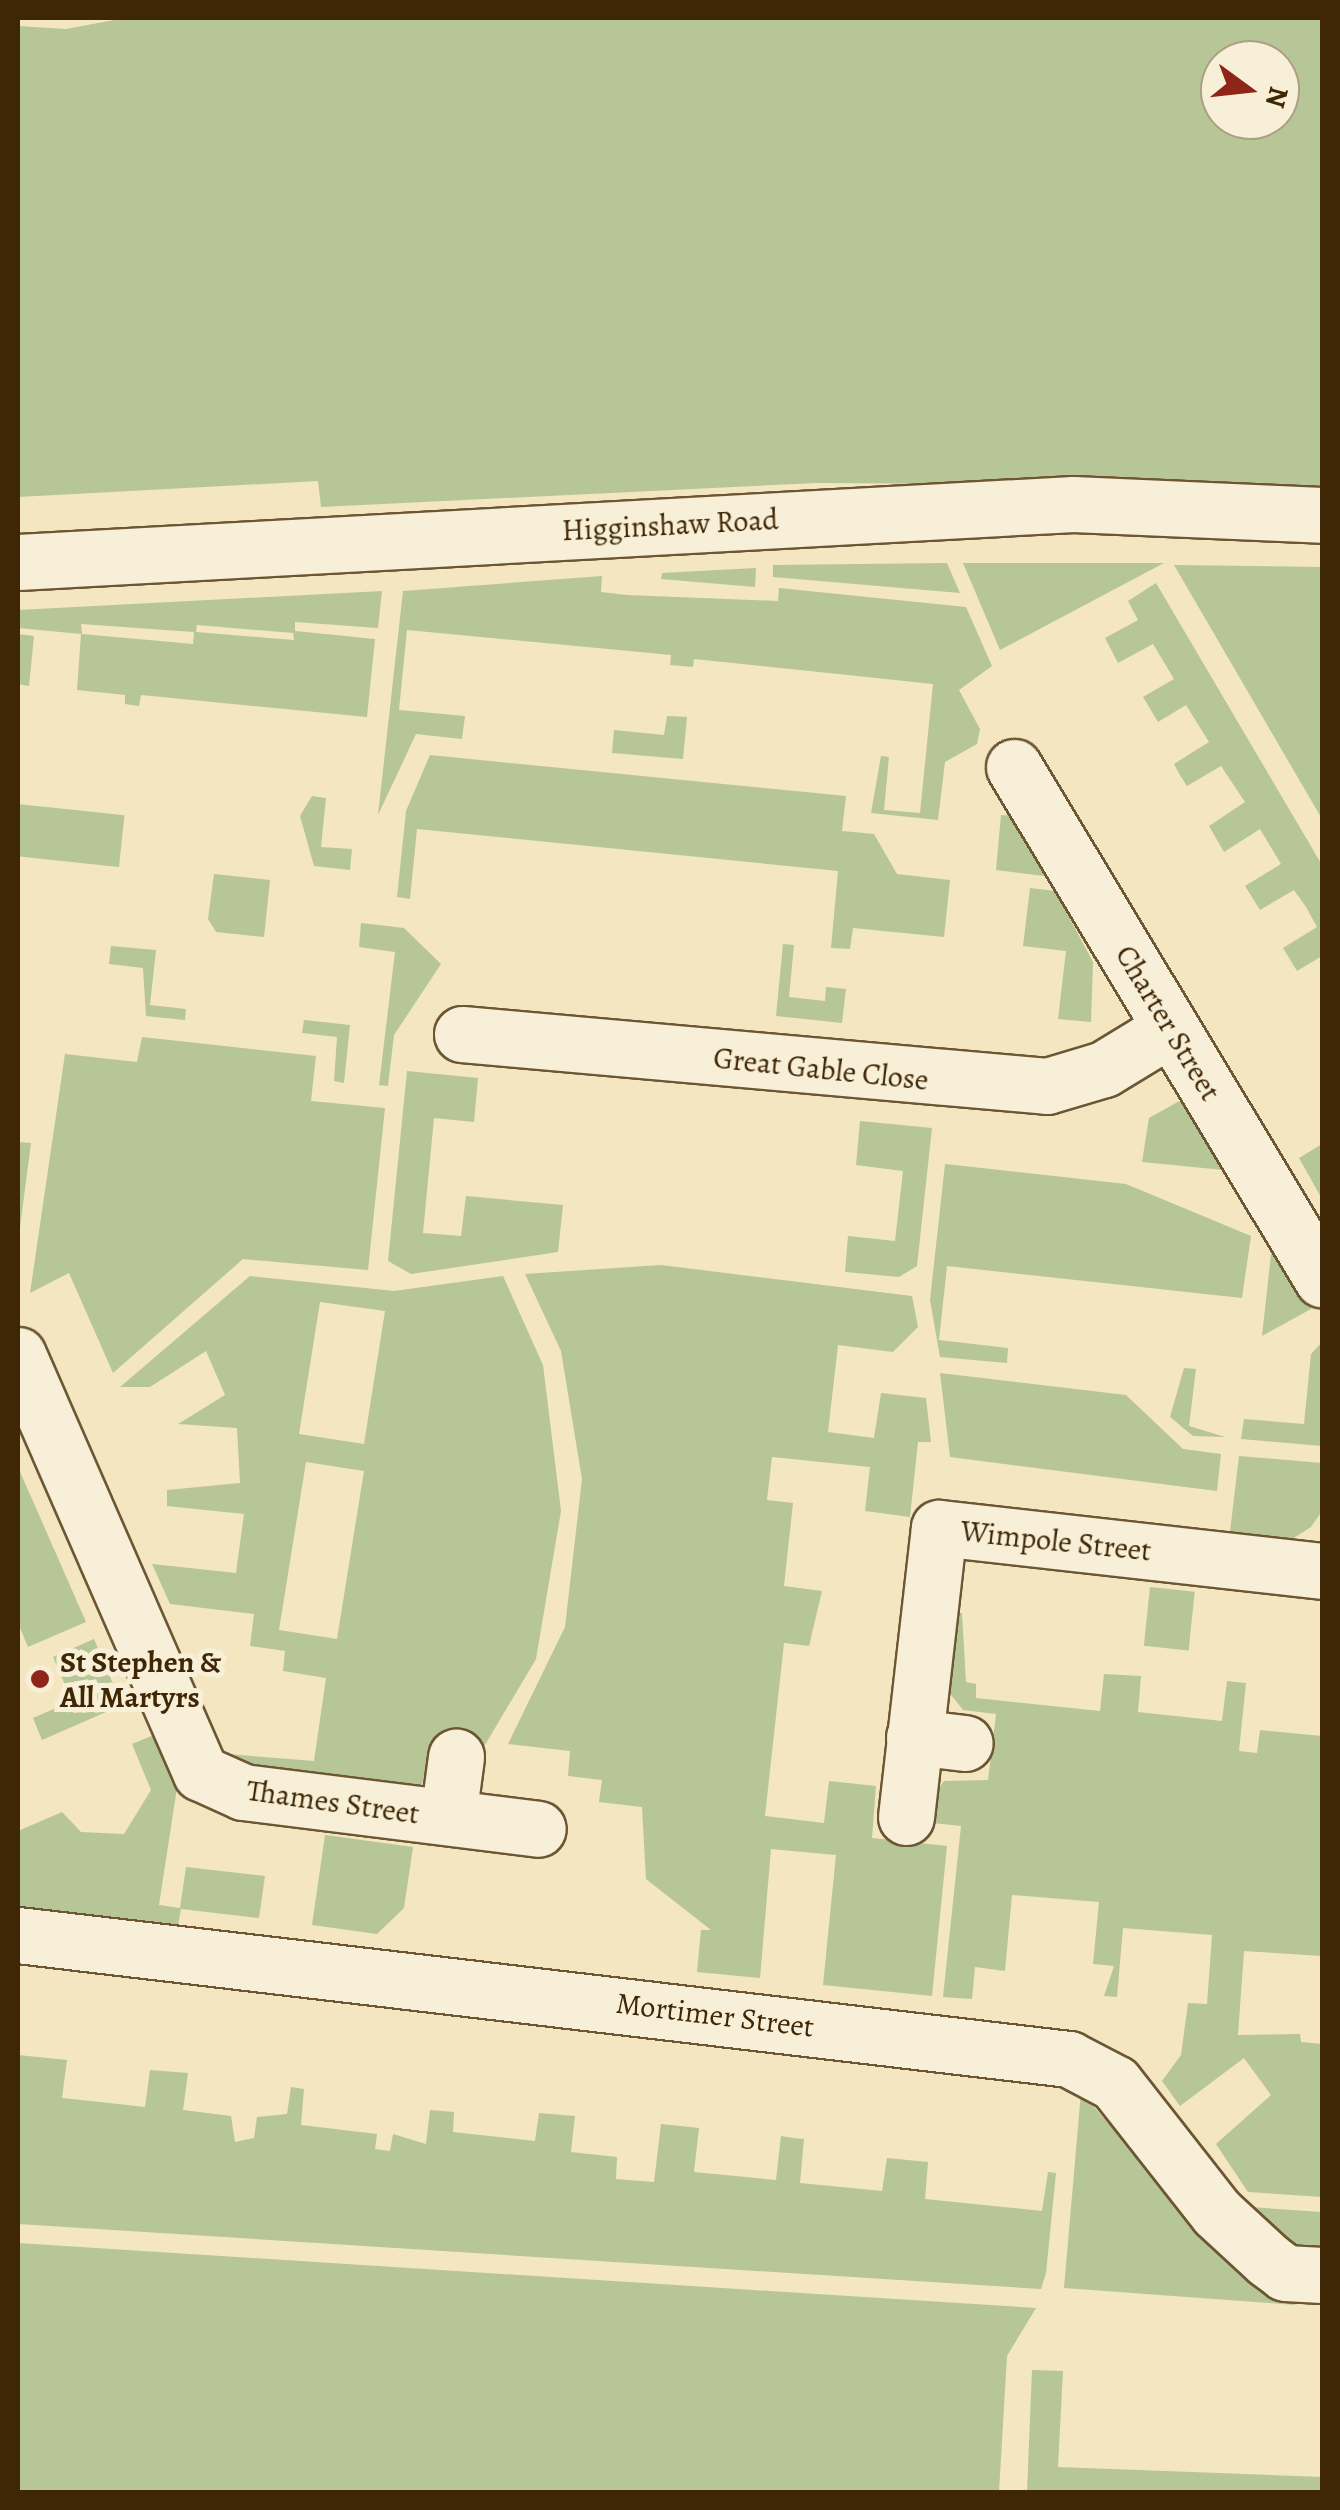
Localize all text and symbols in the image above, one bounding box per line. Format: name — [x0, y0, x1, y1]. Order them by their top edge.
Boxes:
north arrow — [1200, 40, 1300, 140]
text: N — [1256, 82, 1298, 112]
street label: Higginshaw Road — [561, 501, 779, 549]
street label: Charter Street — [1108, 939, 1228, 1107]
street label: Great Gable Close — [712, 1040, 930, 1098]
street label: Wimpole Street — [959, 1513, 1153, 1569]
place label: St Stephen & All Martyrs — [60, 1644, 221, 1714]
marker: St Stephen & All Martyrs — [29, 1668, 51, 1690]
street label: Thames Street — [244, 1772, 422, 1832]
street label: Mortimer Street — [614, 1985, 816, 2045]

